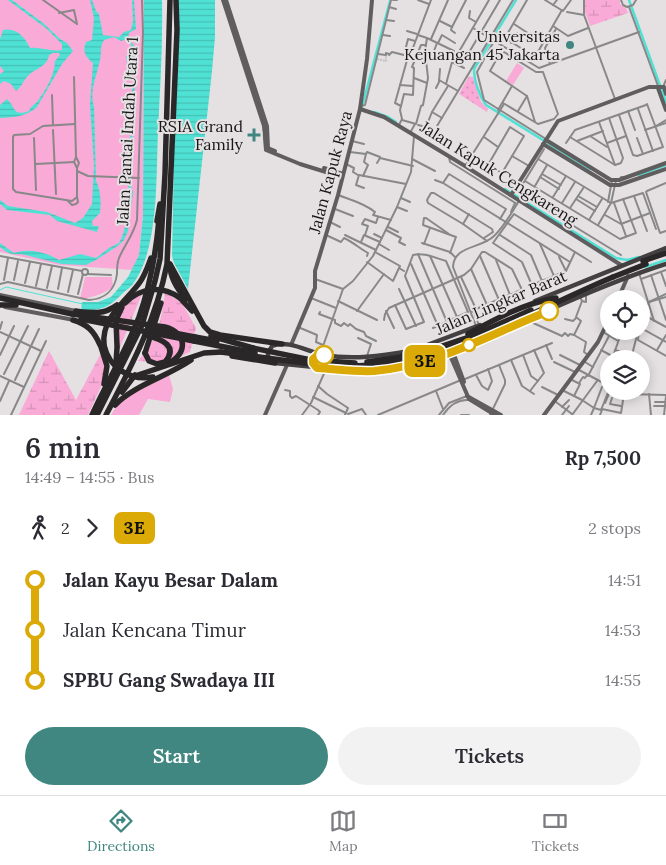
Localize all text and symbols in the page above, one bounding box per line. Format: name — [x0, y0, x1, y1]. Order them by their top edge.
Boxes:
place label: Universitas Kejuangan 45 Jakarta — [404, 26, 560, 64]
street label: Jalan Pantai Indah Utara 1 — [112, 36, 142, 227]
marker: Universitas Kejuangan 45 Jakarta — [564, 39, 576, 51]
street label: Jalan Kapuk Raya — [304, 108, 356, 237]
place label: RSIA Grand Family — [158, 116, 244, 154]
street label: Jalan Kapuk Cengkareng — [416, 116, 582, 230]
marker: RSIA Grand Family — [247, 128, 261, 142]
street label: Jalan Lingkar Barat — [431, 265, 570, 339]
map controls — [600, 290, 650, 400]
button: locate — [600, 290, 650, 340]
unlabelled marker — [539, 301, 559, 321]
unlabelled marker — [462, 338, 476, 352]
unlabelled marker — [314, 345, 334, 365]
line badge: 3E — [402, 345, 448, 377]
text: 3E — [414, 349, 436, 372]
button: layers — [600, 350, 650, 400]
text: 6 min — [25, 430, 100, 466]
text: Rp 7,500 — [565, 446, 641, 470]
text: 14:49 – 14:55 · Bus — [25, 467, 154, 487]
icon: walk — [25, 514, 53, 542]
icon: forward — [78, 514, 106, 542]
text: 3E — [124, 516, 145, 539]
text: 2 — [61, 518, 70, 538]
text: 2 stops — [588, 518, 641, 538]
text: Jalan Kayu Besar Dalam — [63, 568, 278, 592]
text: 14:51 — [608, 570, 641, 590]
text: Jalan Kencana Timur — [63, 618, 246, 642]
text: 14:53 — [605, 620, 641, 640]
text: SPBU Gang Swadaya III — [63, 668, 275, 692]
text: 14:55 — [605, 670, 641, 690]
button: Start — [25, 727, 328, 785]
button: Tickets — [338, 727, 641, 785]
tab: Directions — [87, 807, 155, 855]
tab: Map — [329, 807, 358, 855]
tab: Tickets — [532, 807, 579, 855]

